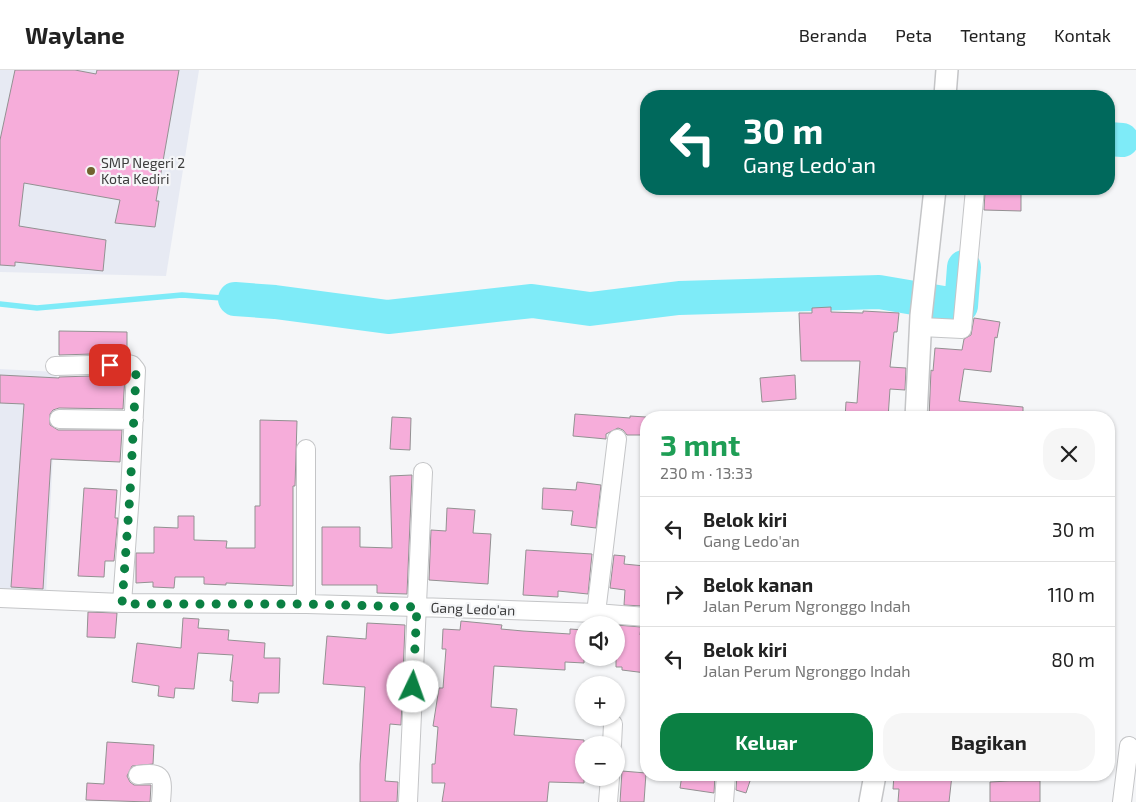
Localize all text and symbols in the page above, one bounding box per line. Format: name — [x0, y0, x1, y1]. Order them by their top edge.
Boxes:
text: Waylane — [25, 20, 125, 49]
text: Beranda — [799, 24, 867, 46]
text: Peta — [895, 24, 932, 46]
text: Tentang — [960, 24, 1026, 46]
text: Kontak — [1054, 24, 1111, 46]
text: 30 m — [743, 109, 823, 151]
icon: left — [660, 110, 725, 175]
text: Gang Ledo'an — [743, 151, 876, 177]
place label: SMP Negeri 2 Kota Kediri — [101, 154, 185, 187]
marker: SMP Negeri 2 Kota Kediri — [85, 165, 97, 177]
pin — [89, 344, 131, 386]
icon: arrive — [96, 351, 124, 379]
text: 3 mnt — [660, 426, 740, 462]
button: close — [1043, 428, 1095, 480]
text: 230 m · 13:33 — [660, 463, 753, 482]
text: Belok kiri — [703, 508, 787, 531]
icon: left — [660, 515, 688, 543]
text: 30 m — [1052, 518, 1095, 541]
text: Gang Ledo'an — [703, 531, 800, 550]
text: Belok kanan — [703, 573, 813, 596]
icon: right — [660, 580, 688, 608]
text: 110 m — [1048, 583, 1095, 606]
text: Jalan Perum Ngronggo Indah — [703, 596, 911, 615]
street label: Gang Ledo'an — [430, 599, 516, 618]
map controls — [575, 616, 625, 786]
button: sound — [575, 616, 625, 666]
text: Belok kiri — [703, 638, 787, 661]
icon: left — [660, 645, 688, 673]
text: 80 m — [1051, 648, 1095, 671]
position arrow — [386, 660, 438, 712]
text: Jalan Perum Ngronggo Indah — [703, 661, 911, 680]
button: + — [575, 676, 625, 726]
button: Keluar — [660, 713, 873, 771]
button: Bagikan — [883, 713, 1095, 771]
button: − — [575, 736, 625, 786]

